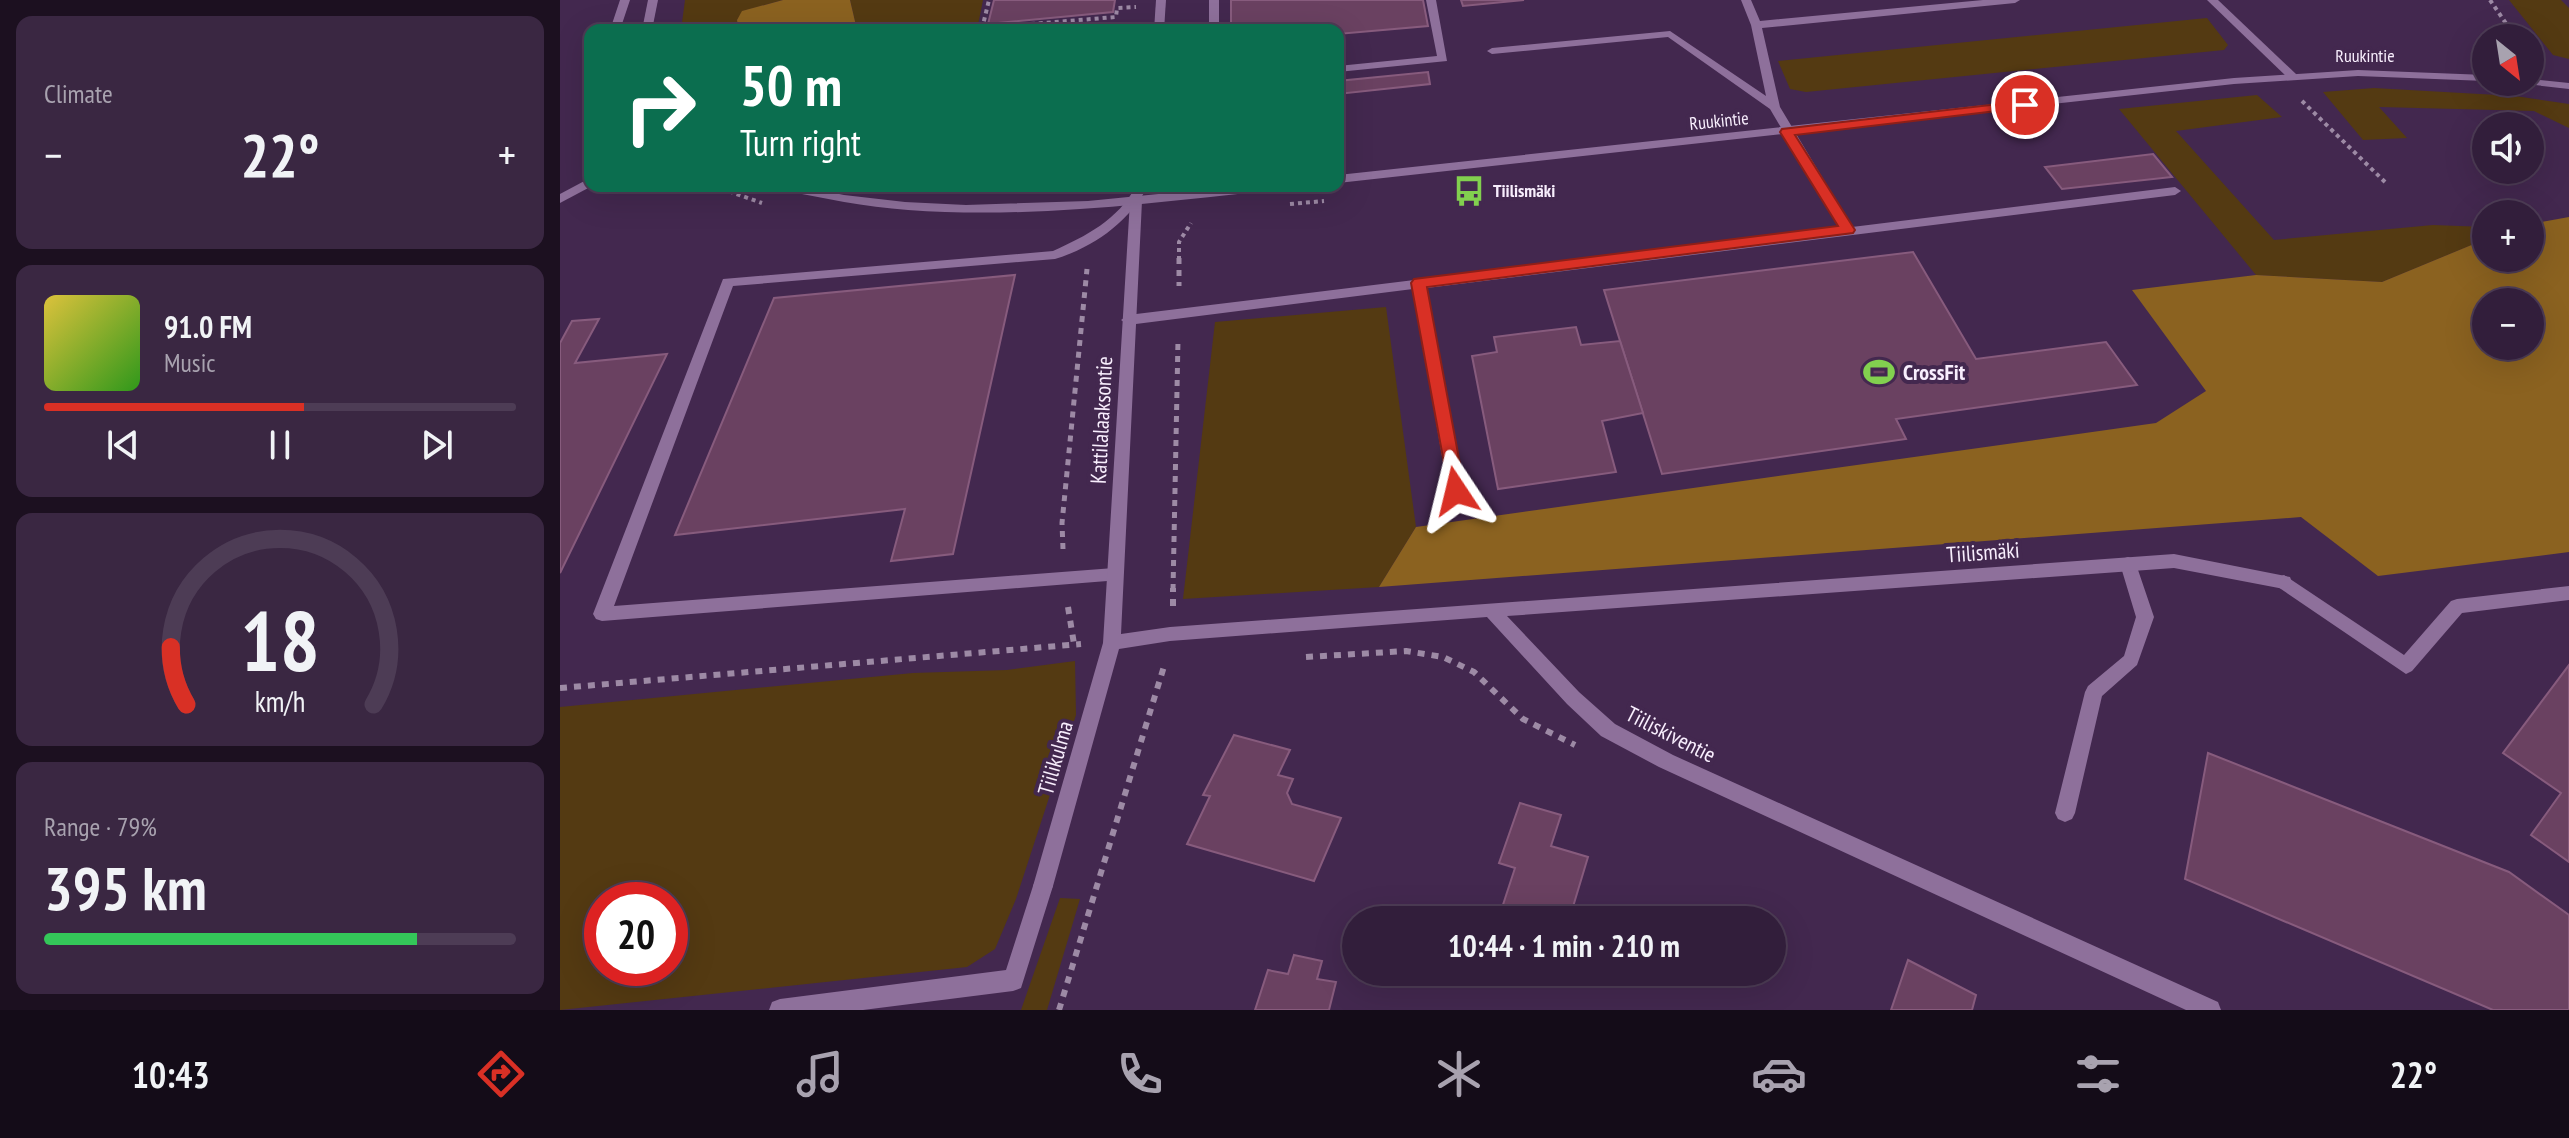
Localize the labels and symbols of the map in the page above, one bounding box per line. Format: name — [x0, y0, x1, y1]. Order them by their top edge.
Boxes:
north arrow — [2472, 24, 2544, 96]
street label: Ruukintie — [2335, 44, 2395, 67]
pin — [1991, 71, 2059, 139]
street label: Ruukintie — [1688, 106, 1750, 135]
bus stop icon: Tiilismäki — [1452, 174, 1486, 208]
place label: Tiilismäki — [1493, 179, 1555, 202]
street label: Kattilalaaksontie — [1084, 355, 1118, 485]
sports icon: CrossFit — [1862, 355, 1896, 389]
place label: CrossFit — [1903, 358, 1966, 386]
position arrow — [1414, 449, 1498, 533]
street label: Tiilismäki — [1946, 535, 2020, 569]
street label: Tiiliskiventie — [1621, 699, 1721, 769]
street label: Tiilikulma — [1031, 718, 1079, 798]
speed limit sign: 20 — [584, 882, 688, 986]

